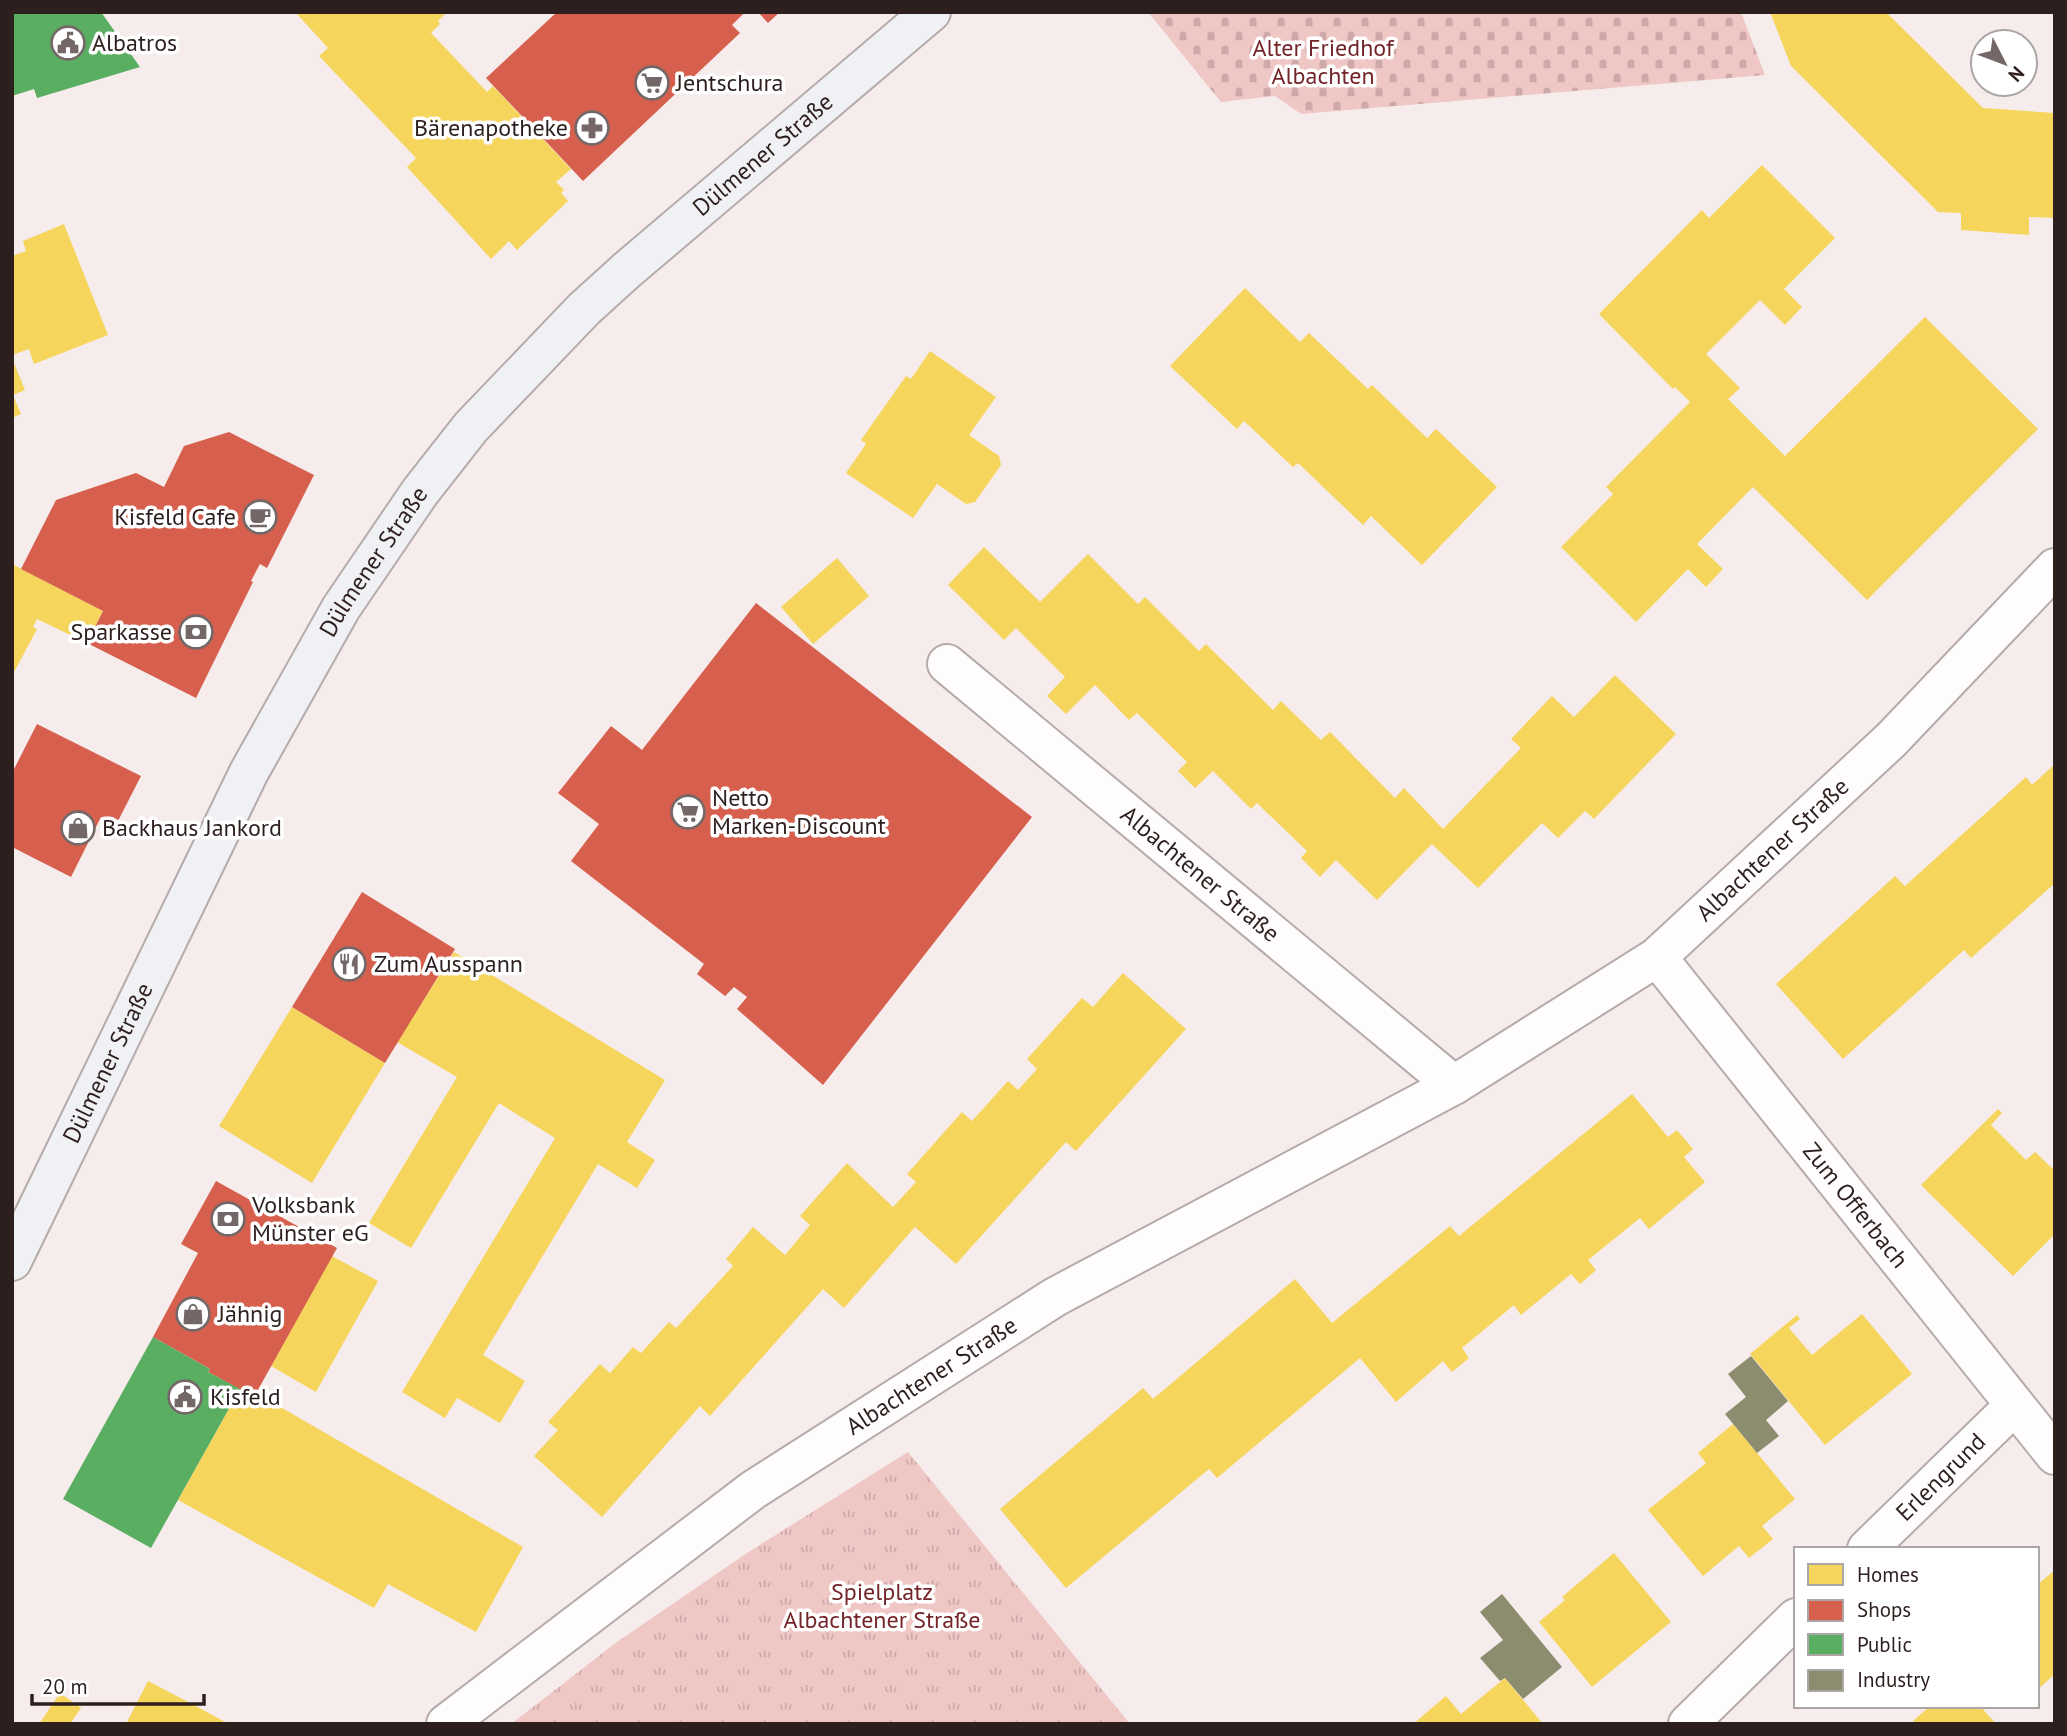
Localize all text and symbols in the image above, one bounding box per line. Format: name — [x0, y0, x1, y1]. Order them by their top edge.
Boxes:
public building icon: Albatros — [49, 24, 87, 62]
place label: Albatros — [92, 27, 177, 58]
north arrow — [1969, 28, 2039, 98]
park label: Alter Friedhof Albachten — [1252, 32, 1395, 91]
text: N — [2004, 62, 2030, 87]
supermarket icon: Jentschura — [633, 64, 671, 102]
place label: Jentschura — [675, 67, 784, 98]
street label: Dülmener Straße — [686, 86, 839, 223]
pharmacy icon: Bärenapotheke — [573, 109, 611, 147]
place label: Bärenapotheke — [414, 112, 568, 143]
street label: Dülmener Straße — [312, 480, 434, 642]
cafe icon: Kisfeld Cafe — [241, 498, 279, 536]
place label: Kisfeld Cafe — [114, 501, 236, 532]
bank icon: Sparkasse — [177, 613, 215, 651]
place label: Sparkasse — [70, 616, 172, 647]
street label: Albachtener Straße — [1689, 771, 1855, 928]
place label: Netto Marken-Discount — [712, 782, 886, 841]
supermarket icon: Netto Marken-Discount — [669, 793, 707, 831]
street label: Albachtener Straße — [1115, 799, 1286, 949]
shop icon: Backhaus Jankord — [59, 809, 97, 847]
place label: Backhaus Jankord — [102, 812, 282, 843]
restaurant icon: Zum Ausspann — [330, 945, 368, 983]
place label: Zum Ausspann — [374, 948, 523, 979]
street label: Dülmener Straße — [55, 977, 160, 1148]
street label: Zum Offerbach — [1796, 1136, 1916, 1274]
place label: Volksbank Münster eG — [251, 1189, 369, 1248]
bank icon: Volksbank Münster eG — [209, 1200, 247, 1238]
shop icon: Jähnig — [174, 1295, 212, 1333]
place label: Jähnig — [217, 1298, 282, 1329]
street label: Albachtener Straße — [840, 1309, 1023, 1442]
public building icon: Kisfeld — [166, 1378, 204, 1416]
place label: Kisfeld — [210, 1381, 281, 1412]
street label: Erlengrund — [1889, 1426, 1992, 1527]
legend — [1794, 1547, 2039, 1708]
text: Homes — [1857, 1561, 1919, 1588]
park label: Spielplatz Albachtener Straße — [783, 1576, 981, 1635]
text: Shops — [1857, 1596, 1911, 1623]
text: Public — [1857, 1631, 1912, 1658]
scale bar — [32, 1662, 203, 1706]
text: Industry — [1857, 1666, 1930, 1693]
text: 20 m — [42, 1673, 88, 1700]

